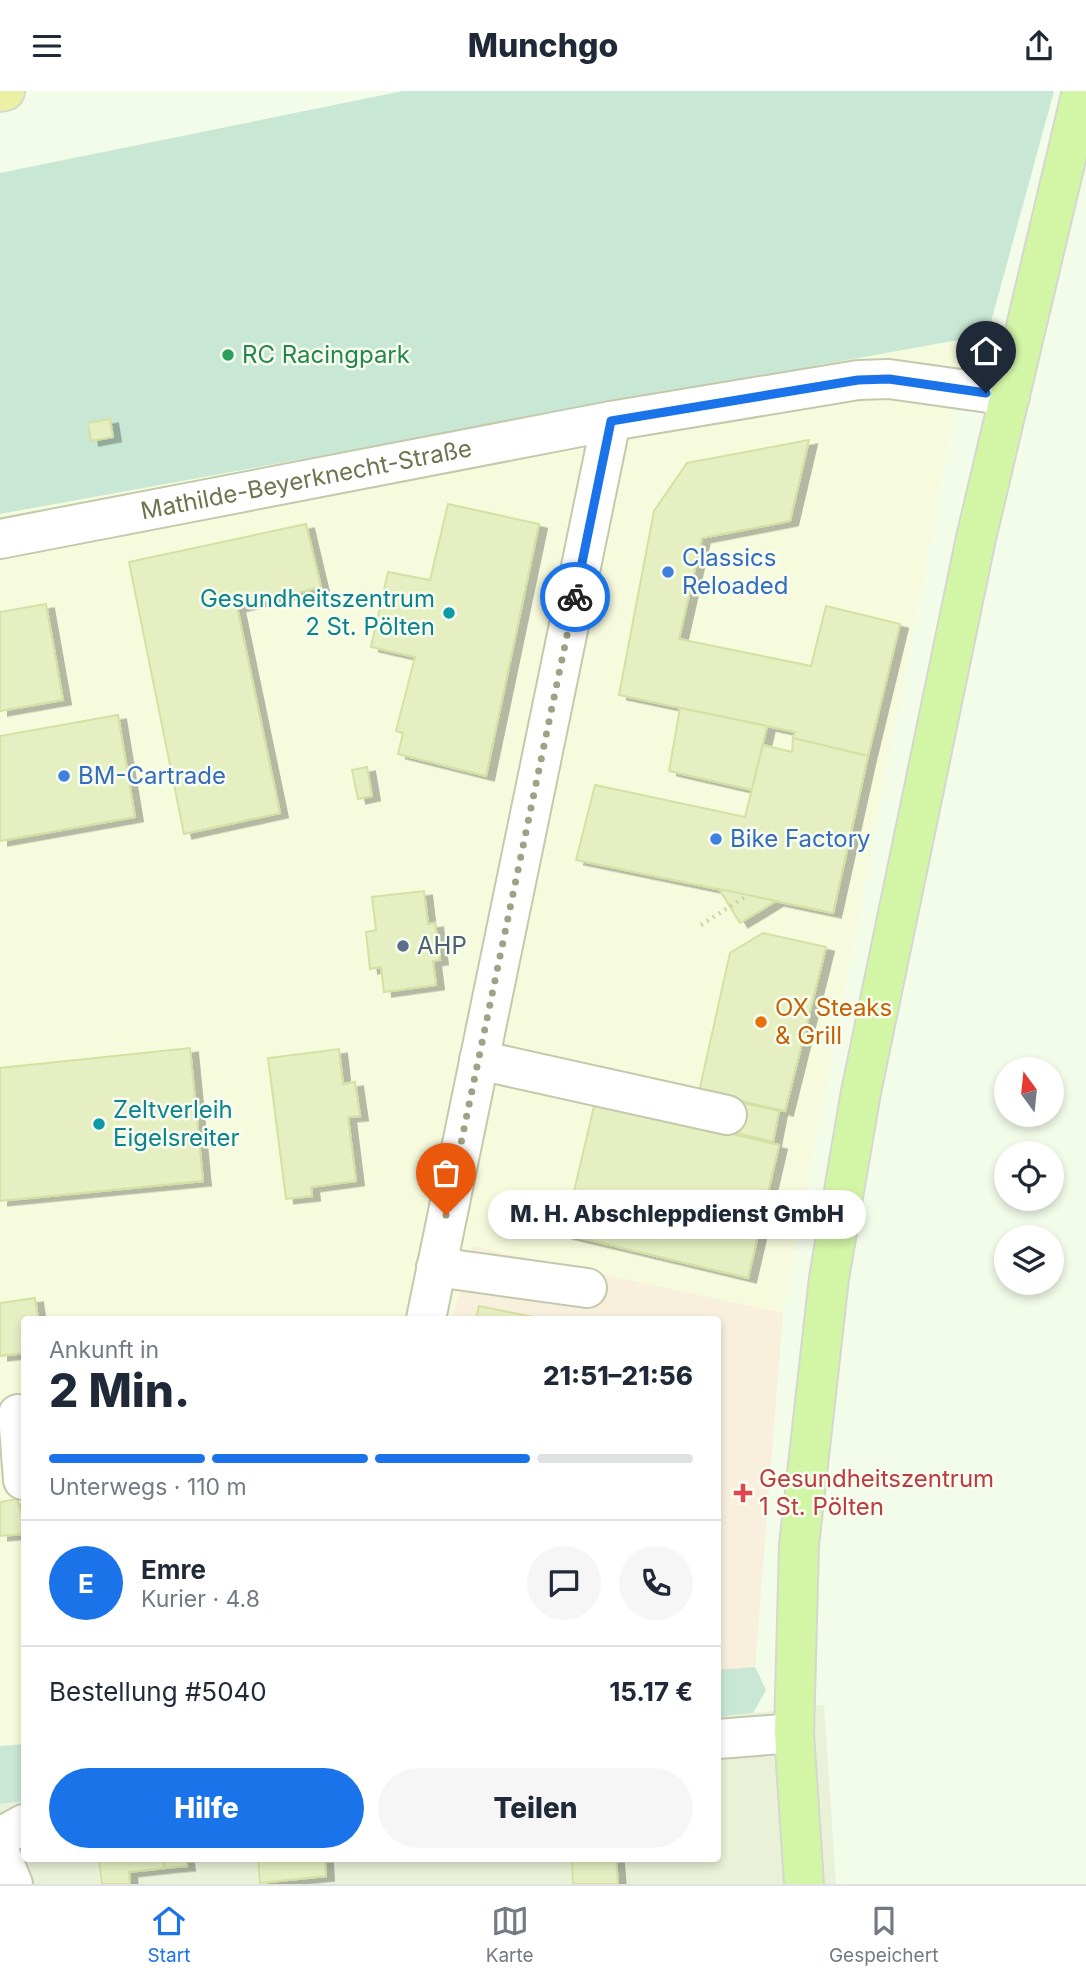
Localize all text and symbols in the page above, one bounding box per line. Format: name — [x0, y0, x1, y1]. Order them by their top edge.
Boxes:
text: Munchgo — [468, 26, 618, 65]
icon: menu — [28, 27, 66, 65]
icon: share — [1020, 27, 1058, 65]
pin — [956, 321, 1016, 393]
icon: home — [967, 332, 1005, 370]
place label: RC Racingpark — [242, 340, 410, 369]
marker: RC Racingpark — [220, 347, 236, 363]
street label: Mathilde-Beyerknecht-Straße — [138, 433, 474, 525]
place label: Classics Reloaded — [682, 543, 788, 600]
courier — [540, 562, 610, 632]
marker: Classics Reloaded — [660, 564, 676, 580]
icon: bike — [556, 578, 594, 616]
place label: Gesundheitszentrum 2 St. Pölten — [200, 584, 435, 641]
marker: Gesundheitszentrum 2 St. Pölten — [441, 605, 457, 621]
place label: BM-Cartrade — [78, 761, 226, 790]
marker: BM-Cartrade — [56, 768, 72, 784]
place label: Bike Factory — [730, 824, 871, 853]
marker: Bike Factory — [708, 831, 724, 847]
place label: AHP — [417, 931, 467, 960]
marker: AHP — [395, 938, 411, 954]
place label: OX Steaks & Grill — [775, 993, 892, 1050]
marker: OX Steaks & Grill — [753, 1014, 769, 1030]
north arrow — [994, 1057, 1064, 1127]
map controls — [994, 1057, 1064, 1295]
place label: Zeltverleih Eigelsreiter — [113, 1095, 240, 1152]
marker: Zeltverleih Eigelsreiter — [91, 1116, 107, 1132]
button: locate — [994, 1141, 1064, 1211]
pin — [416, 1143, 476, 1215]
icon: bag — [427, 1154, 465, 1192]
callout: M. H. Abschleppdienst GmbH — [488, 1191, 866, 1239]
text: M. H. Abschleppdienst GmbH — [510, 1200, 844, 1228]
button: layers — [994, 1225, 1064, 1295]
text: Ankunft in — [49, 1336, 159, 1364]
text: 21:51–21:56 — [543, 1360, 693, 1391]
text: 2 Min. — [49, 1362, 190, 1418]
place label: Gesundheitszentrum 1 St. Pölten — [759, 1464, 994, 1521]
text: Unterwegs · 110 m — [49, 1473, 247, 1501]
marker: Gesundheitszentrum 1 St. Pölten — [733, 1483, 753, 1503]
button: chat — [527, 1546, 601, 1620]
button: phone — [619, 1546, 693, 1620]
text: Emre — [141, 1554, 206, 1585]
text: E — [78, 1568, 94, 1599]
text: Kurier · 4.8 — [141, 1585, 260, 1613]
text: Bestellung #5040 — [49, 1676, 267, 1707]
text: 15.17 € — [609, 1676, 693, 1707]
button: Hilfe — [49, 1768, 364, 1848]
button: Teilen — [378, 1768, 693, 1848]
tab: Start — [148, 1902, 190, 1967]
tab: Karte — [486, 1902, 534, 1967]
tab: Gespeichert — [829, 1902, 938, 1967]

